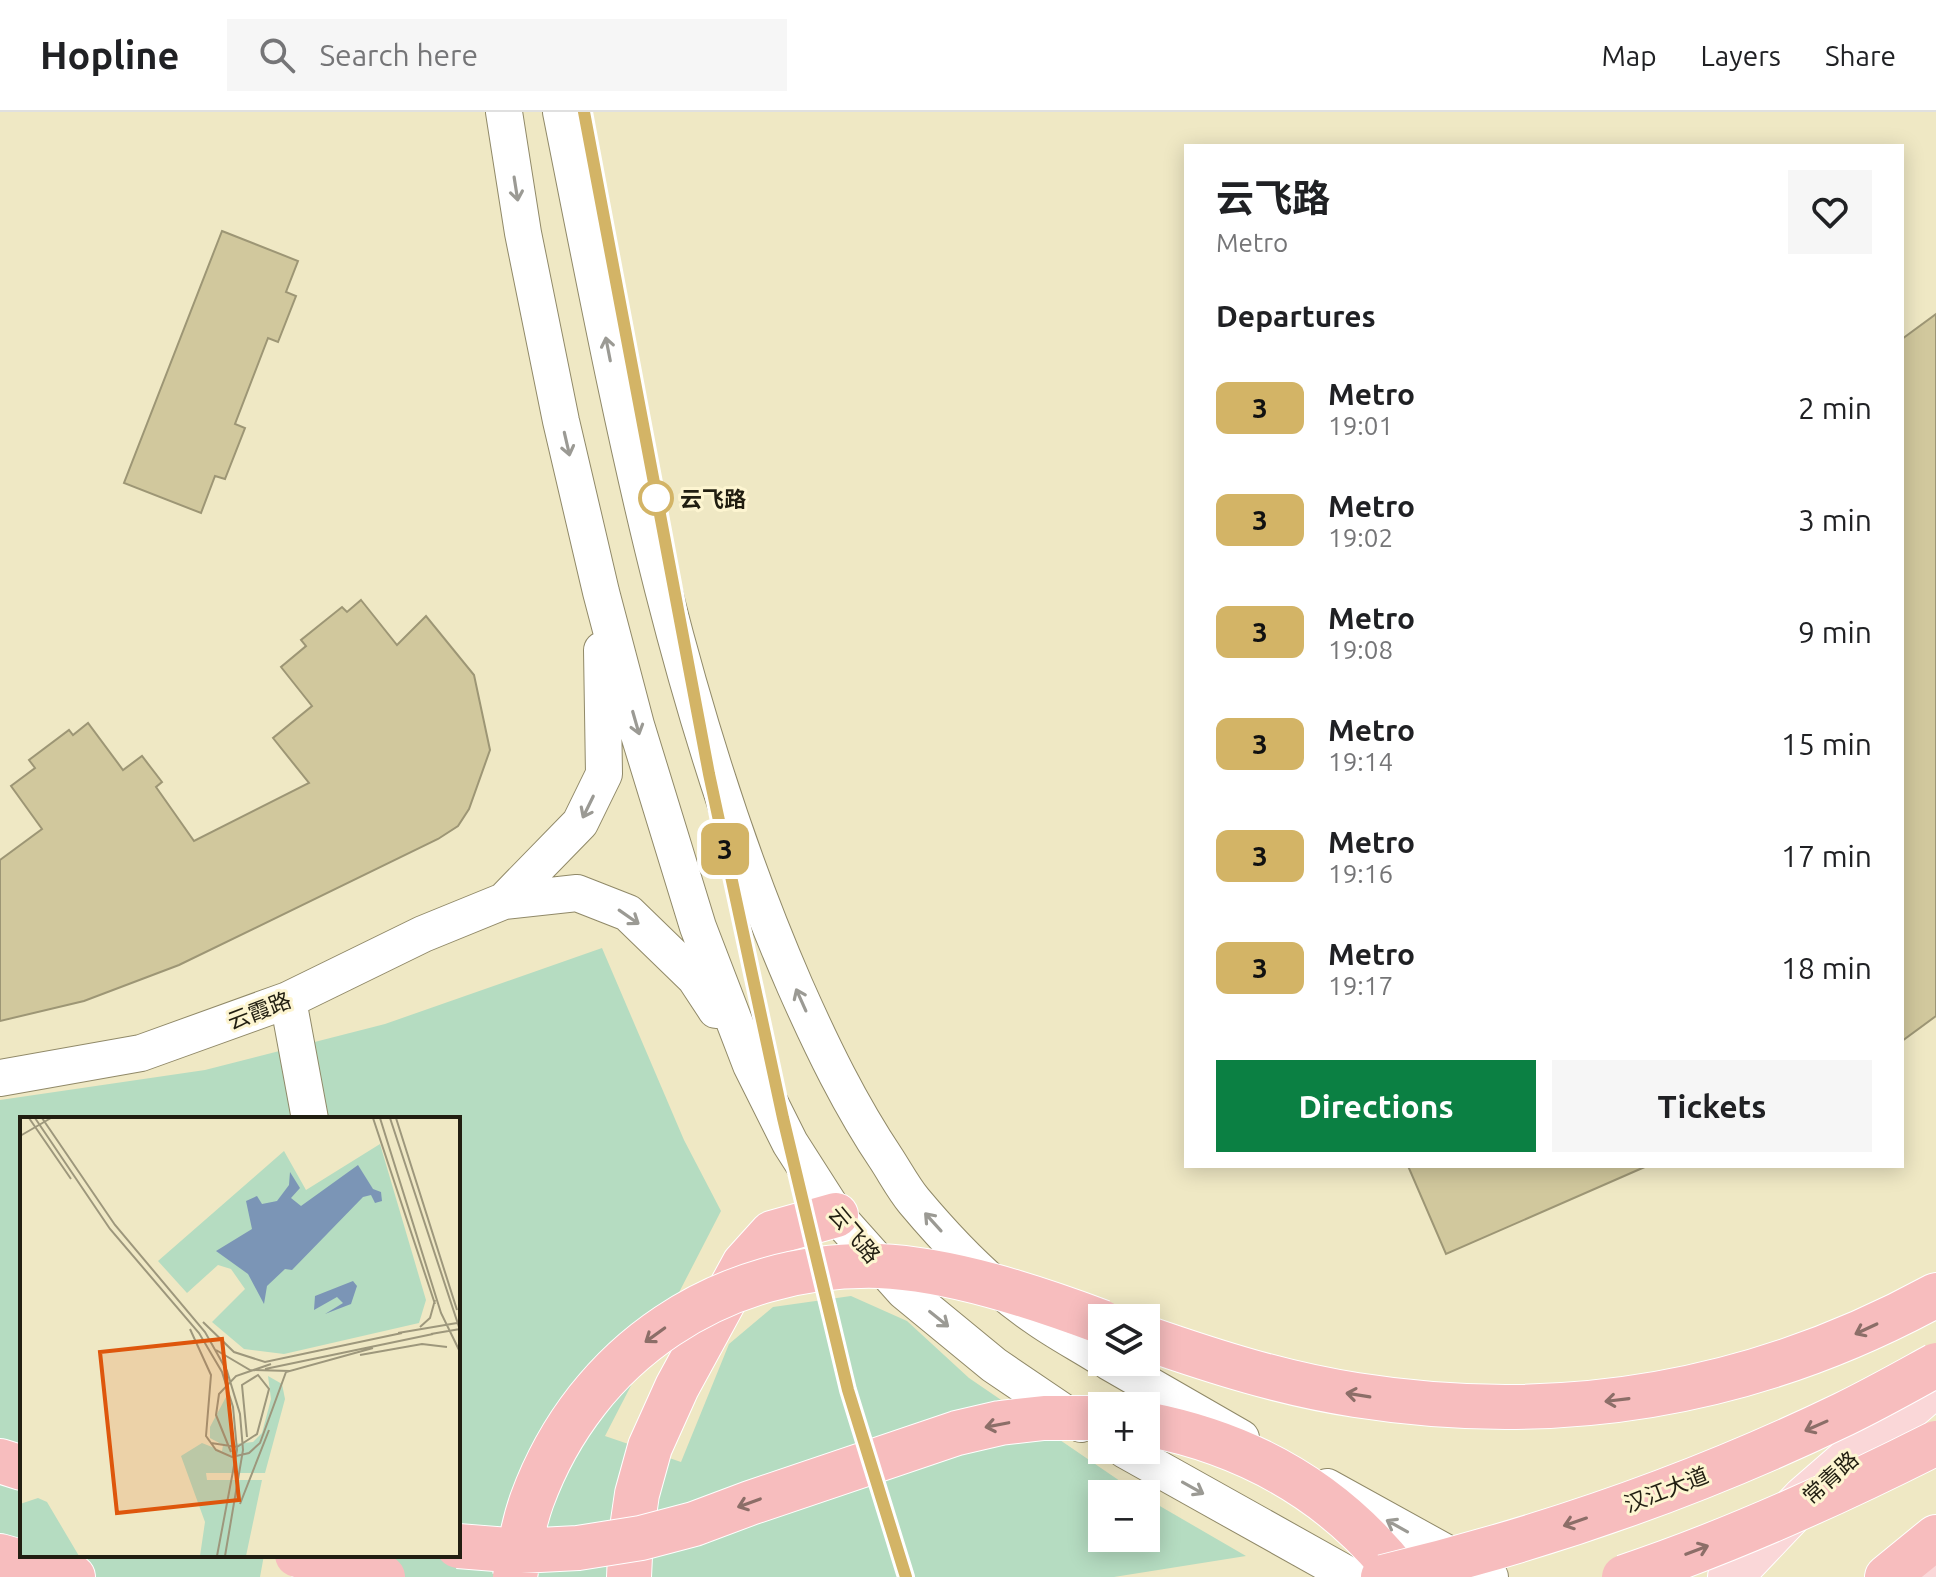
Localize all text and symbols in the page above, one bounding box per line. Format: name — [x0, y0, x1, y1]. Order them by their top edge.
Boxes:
search box — [227, 19, 787, 91]
icon: search — [255, 33, 299, 77]
text: Hopline — [40, 34, 179, 76]
text: Search here — [319, 38, 478, 72]
text: Map — [1601, 40, 1657, 71]
text: Layers — [1701, 40, 1781, 71]
text: Share — [1825, 40, 1896, 71]
button: heart — [1788, 170, 1872, 254]
one-way arrow — [510, 176, 525, 201]
text: 云飞路 — [1216, 177, 1330, 219]
text: Metro — [1216, 228, 1288, 257]
text: Departures — [1216, 299, 1376, 333]
one-way arrow — [600, 337, 615, 362]
text: Metro — [1328, 377, 1415, 411]
text: 2 min — [1798, 391, 1872, 425]
text: 3 — [1252, 392, 1268, 423]
text: 19:01 — [1328, 411, 1393, 440]
one-way arrow — [560, 431, 575, 456]
marker: 云飞路 — [639, 481, 673, 515]
place label: 云飞路 — [680, 486, 746, 511]
text: Metro — [1328, 489, 1415, 523]
text: 3 min — [1798, 503, 1872, 537]
text: 3 — [1252, 504, 1268, 535]
text: 19:02 — [1328, 523, 1393, 552]
text: Metro — [1328, 601, 1415, 635]
text: 9 min — [1798, 615, 1872, 649]
text: 3 — [1252, 616, 1268, 647]
text: 19:08 — [1328, 635, 1393, 664]
one-way arrow — [629, 710, 644, 736]
text: Metro — [1328, 713, 1415, 747]
text: 15 min — [1781, 727, 1872, 761]
text: 3 — [1252, 728, 1268, 759]
text: 19:14 — [1328, 747, 1393, 776]
one-way arrow — [580, 794, 596, 818]
line badge: 3 — [699, 823, 751, 875]
text: Metro — [1328, 825, 1415, 859]
text: 3 — [717, 833, 733, 864]
text: 17 min — [1781, 839, 1872, 873]
text: 3 — [1252, 840, 1268, 871]
text: 19:16 — [1328, 859, 1393, 888]
one-way arrow — [618, 909, 640, 925]
text: Metro — [1328, 937, 1415, 971]
text: 18 min — [1781, 951, 1872, 985]
text: 3 — [1252, 952, 1268, 983]
text: 19:17 — [1328, 971, 1393, 1000]
street label: 云霞路 — [224, 987, 294, 1033]
one-way arrow — [793, 988, 808, 1012]
button: Directions — [1216, 1060, 1536, 1152]
button: Tickets — [1552, 1060, 1872, 1152]
inset map — [20, 1117, 460, 1557]
street label: 云飞路 — [824, 1201, 886, 1267]
one-way arrow — [924, 1212, 943, 1232]
map controls — [1088, 1304, 1160, 1552]
button: layers — [1088, 1304, 1160, 1376]
one-way arrow — [928, 1310, 948, 1328]
one-way arrow — [1854, 1322, 1878, 1337]
one-way arrow — [645, 1326, 666, 1343]
one-way arrow — [1346, 1387, 1371, 1402]
button: + — [1088, 1392, 1160, 1464]
one-way arrow — [1605, 1393, 1630, 1408]
one-way arrow — [984, 1418, 1010, 1433]
one-way arrow — [1805, 1419, 1829, 1434]
street label: 常青路 — [1797, 1446, 1863, 1508]
street label: 汉江大道 — [1620, 1462, 1712, 1516]
button: − — [1088, 1480, 1160, 1552]
one-way arrow — [1181, 1480, 1205, 1496]
one-way arrow — [737, 1497, 762, 1512]
one-way arrow — [1563, 1516, 1588, 1531]
one-way arrow — [1386, 1518, 1409, 1534]
one-way arrow — [1684, 1542, 1709, 1556]

